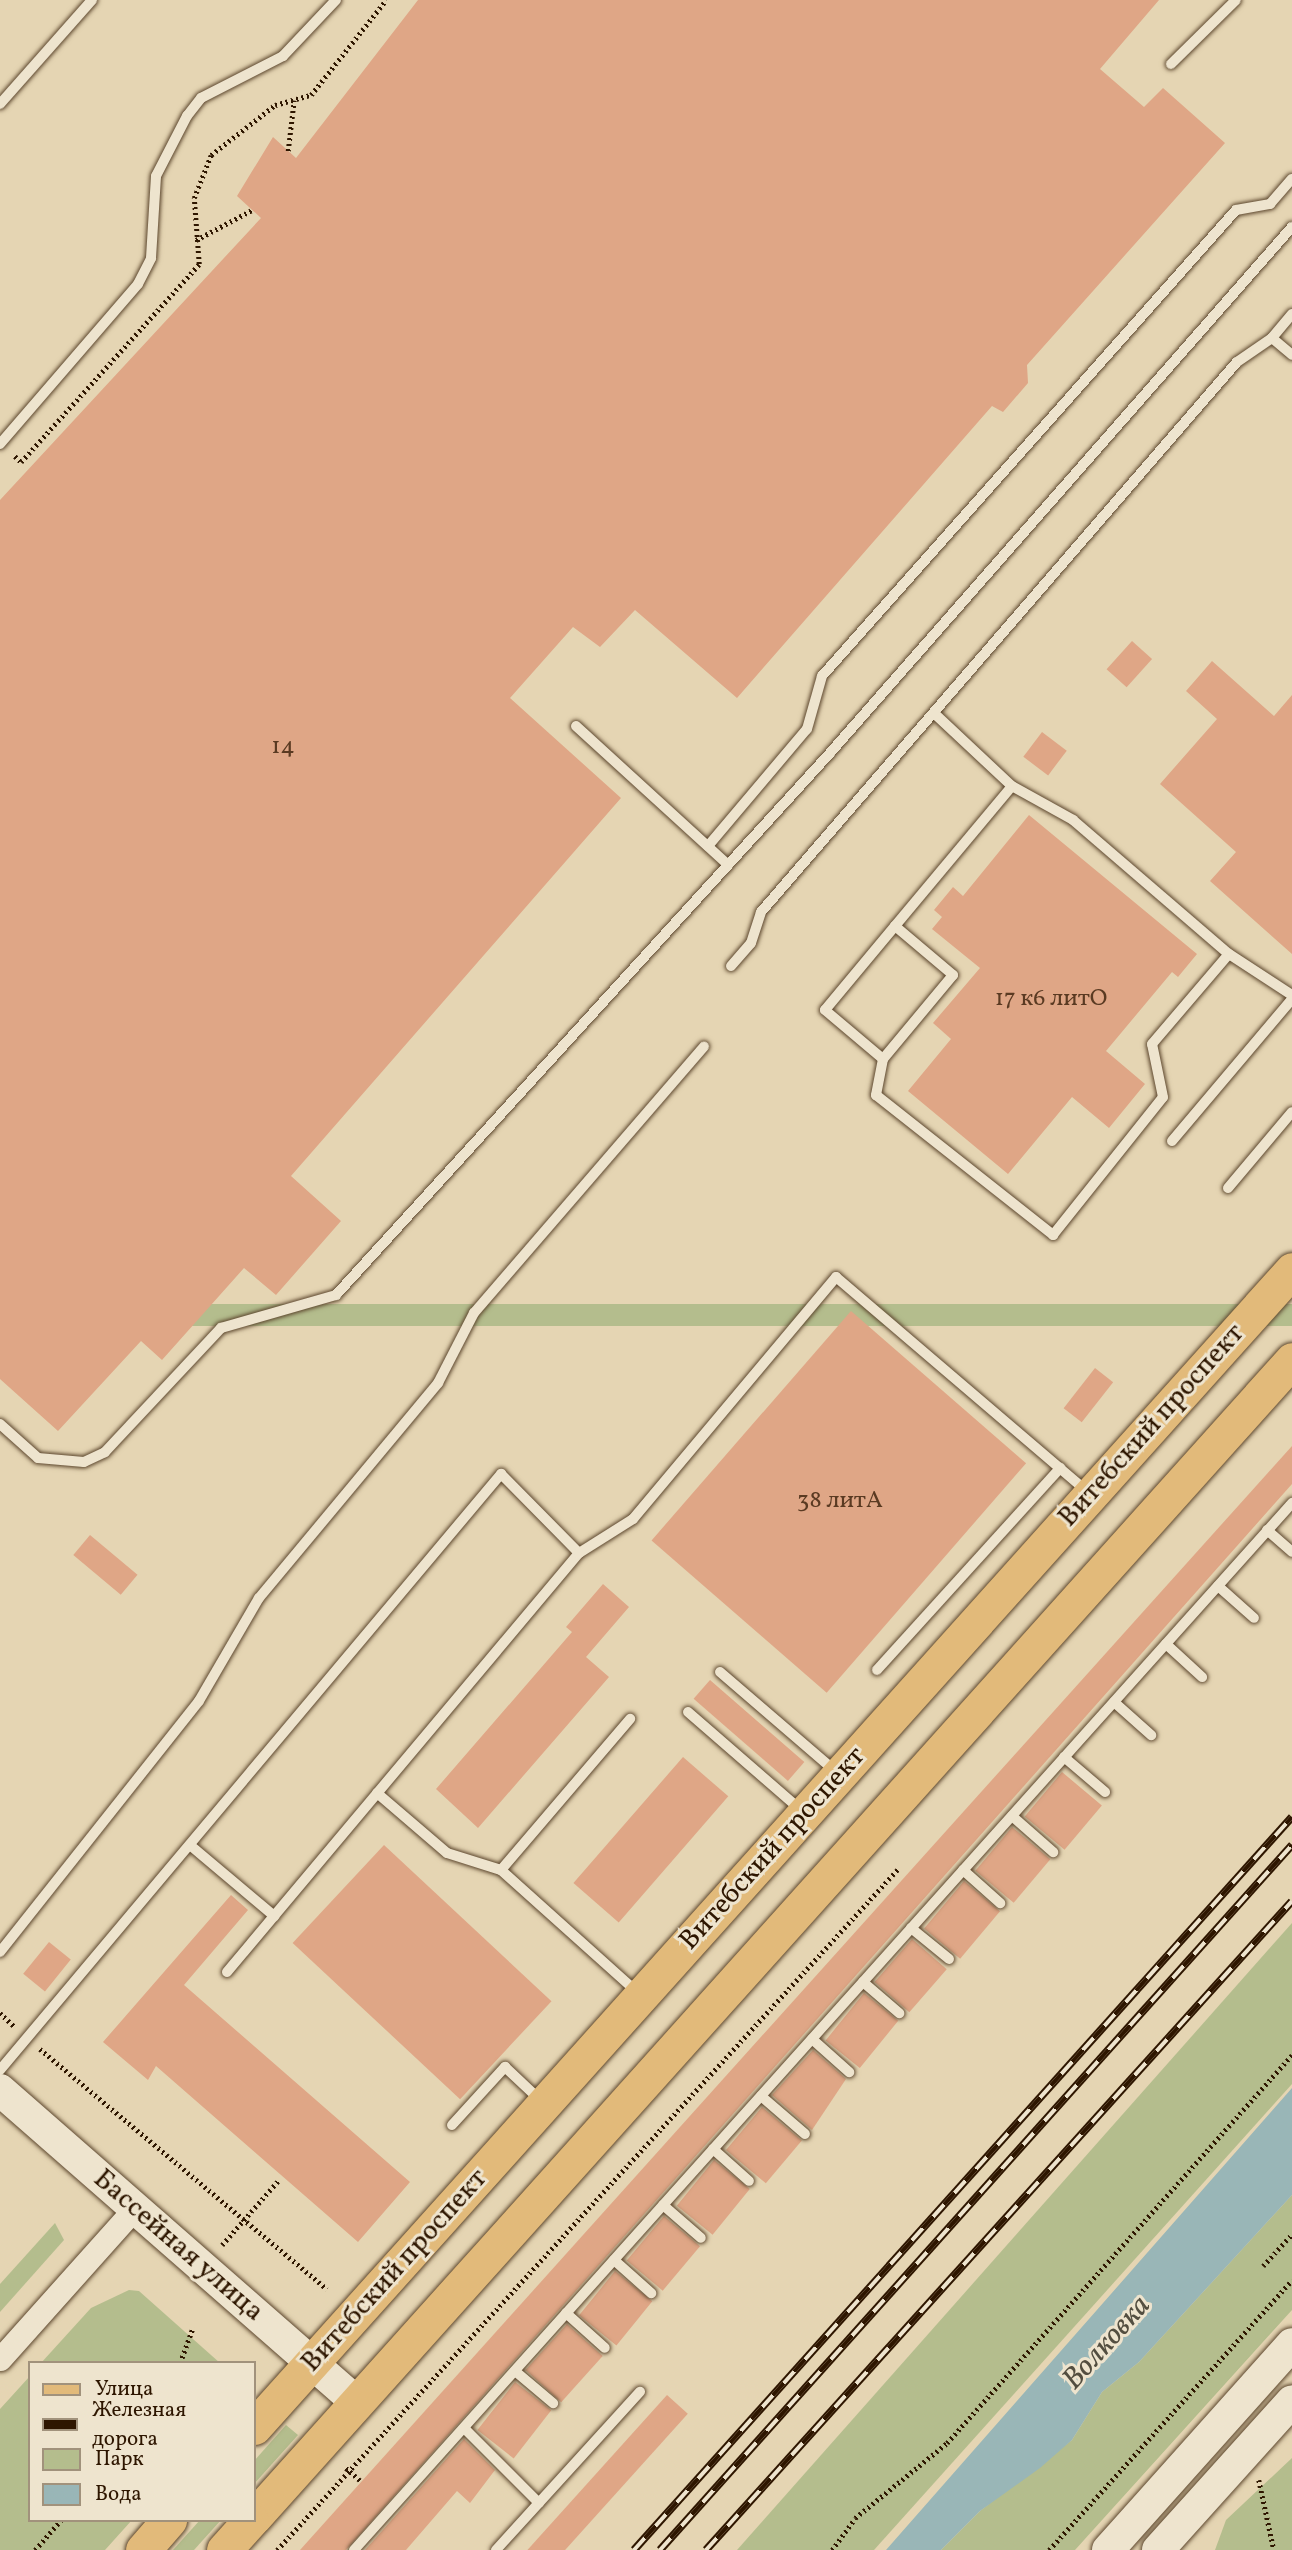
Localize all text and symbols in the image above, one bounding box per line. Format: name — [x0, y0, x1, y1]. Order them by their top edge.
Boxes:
house number: 14 — [271, 734, 295, 762]
house number: 17 к6 литО — [995, 986, 1107, 1014]
street label: Витебский проспект — [1052, 1317, 1252, 1535]
house number: 38 литА — [797, 1488, 883, 1516]
street label: Витебский проспект — [673, 1740, 873, 1958]
street label: Витебский проспект — [295, 2162, 495, 2380]
street label: Бассейная улица — [86, 2163, 270, 2329]
water label: Волковка — [1055, 2289, 1159, 2397]
legend — [28, 2361, 256, 2522]
text: Улица — [95, 2375, 153, 2404]
text: Железная дорога — [92, 2396, 186, 2454]
text: Парк — [95, 2445, 144, 2474]
text: Вода — [95, 2480, 142, 2509]

